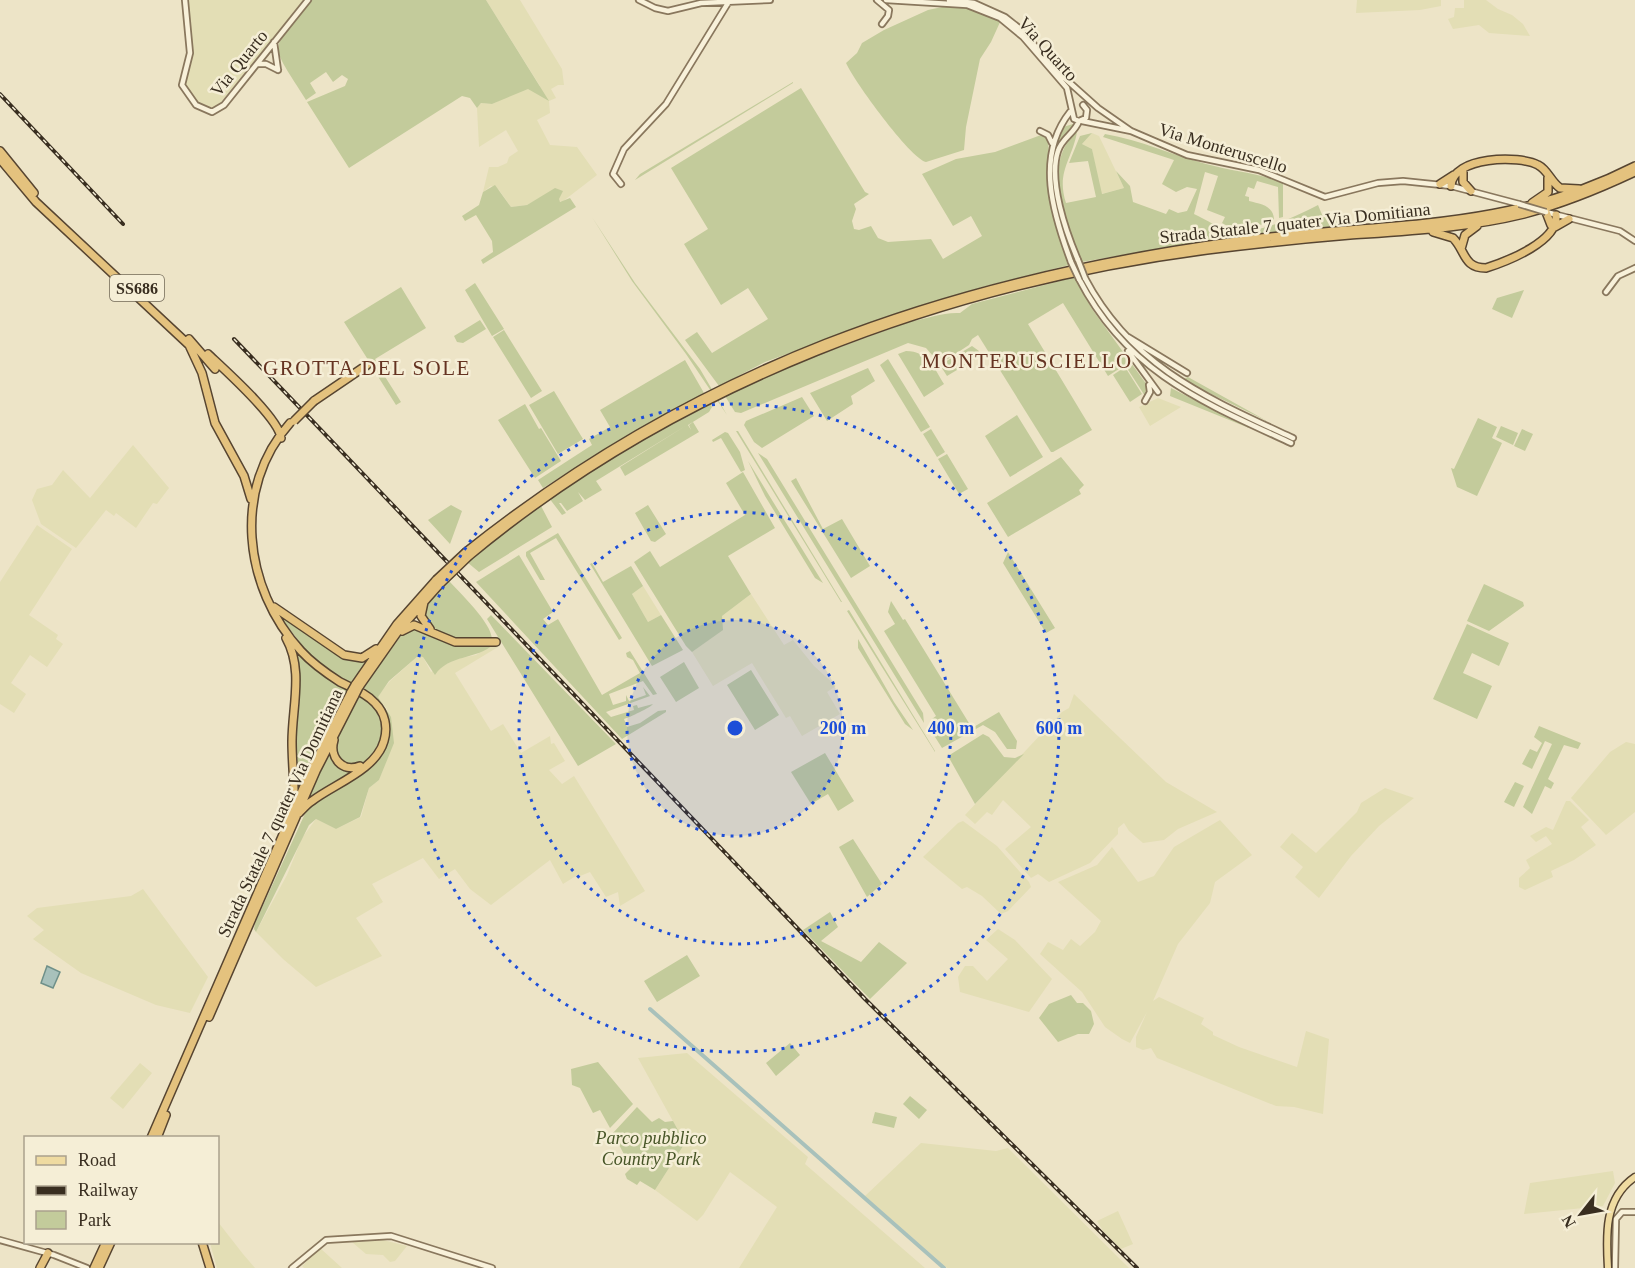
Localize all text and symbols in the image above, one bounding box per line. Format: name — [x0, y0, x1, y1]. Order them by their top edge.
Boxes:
street label: Via Quarto — [1014, 13, 1082, 85]
street label: Via Quarto — [206, 26, 272, 100]
street label: Via Monteruscello — [1156, 119, 1290, 177]
street label: Strada Statale 7 quater Via Domitiana — [1159, 199, 1431, 247]
road number: SS686 — [110, 275, 164, 301]
district label: MONTERUSCIELLO — [921, 349, 1133, 373]
district label: GROTTA DEL SOLE — [263, 356, 471, 380]
street label: Strada Statale 7 quater Via Domitiana — [213, 686, 347, 940]
centre of rings — [725, 718, 745, 738]
text: 200 m — [820, 718, 866, 738]
text: 400 m — [928, 718, 974, 738]
text: 600 m — [1036, 718, 1082, 738]
park label: Parco pubblico Country Park — [595, 1128, 706, 1169]
legend — [24, 1136, 219, 1244]
text: Road — [78, 1150, 116, 1170]
text: Railway — [78, 1180, 138, 1200]
north arrow — [1551, 1184, 1611, 1244]
text: Park — [78, 1210, 111, 1230]
text: N — [1558, 1212, 1579, 1231]

